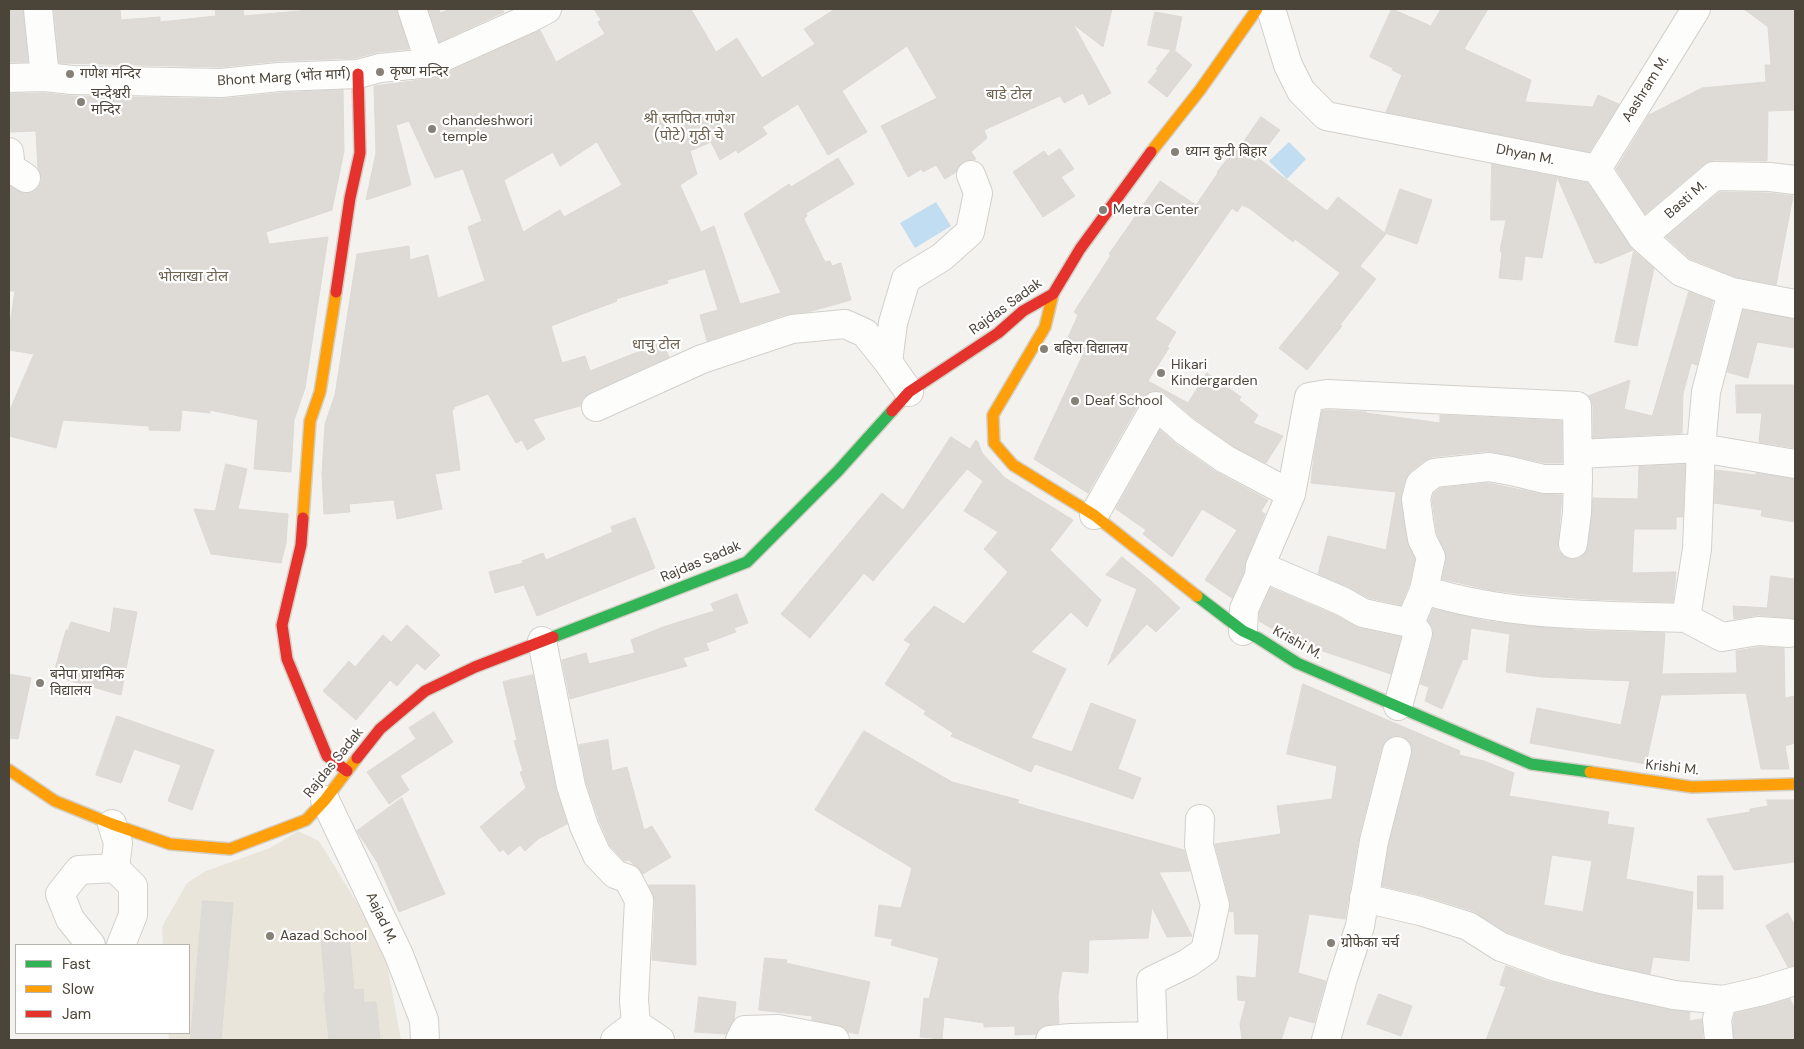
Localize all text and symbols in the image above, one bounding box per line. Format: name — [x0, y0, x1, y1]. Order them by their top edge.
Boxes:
street label: Aashram M. — [1619, 53, 1673, 125]
place label: कृष्ण मन्दिर — [390, 64, 449, 80]
place label: गणेश मन्दिर — [80, 66, 141, 82]
street label: Bhont Marg (भाेंत मार्ग) — [217, 66, 351, 90]
marker: कृष्ण मन्दिर — [374, 66, 386, 78]
marker: गणेश मन्दिर — [64, 68, 76, 80]
place label: चन्देश्वरी मन्दिर — [91, 86, 131, 118]
district label: बाडे टोल — [986, 86, 1032, 104]
marker: चन्देश्वरी मन्दिर — [75, 96, 87, 108]
district label: श्री स्तापित गणेश (पोटे) गुठी चे — [643, 110, 735, 145]
place label: chandeshwori temple — [442, 113, 533, 146]
marker: chandeshwori temple — [426, 123, 438, 135]
street label: Dhyan M. — [1495, 141, 1555, 169]
place label: ध्यान कुटी बिहार — [1185, 144, 1267, 160]
marker: ध्यान कुटी बिहार — [1169, 146, 1181, 158]
street label: Basti M. — [1662, 177, 1710, 223]
place label: Metra Center — [1113, 202, 1199, 218]
marker: Metra Center — [1097, 204, 1109, 216]
district label: भोलाखा टोल — [158, 268, 228, 286]
street label: Rajdas Sadak — [966, 275, 1046, 339]
district label: धाचु टोल — [632, 336, 680, 354]
place label: बहिरा विद्यालय — [1054, 341, 1128, 357]
marker: बहिरा विद्यालय — [1038, 343, 1050, 355]
place label: Hikari Kindergarden — [1171, 357, 1257, 390]
marker: Hikari Kindergarden — [1155, 367, 1167, 379]
place label: Deaf School — [1085, 393, 1163, 409]
marker: Deaf School — [1069, 395, 1081, 407]
street label: Rajdas Sadak — [658, 538, 744, 586]
street label: Krishi M. — [1270, 623, 1324, 663]
place label: बनेपा प्राथमिक विद्यालय — [50, 667, 124, 700]
marker: बनेपा प्राथमिक विद्यालय — [34, 677, 46, 689]
street label: Rajdas Sadak — [301, 725, 367, 801]
street label: Krishi M. — [1645, 757, 1699, 779]
street label: Aajad M. — [362, 890, 400, 946]
place label: Aazad School — [280, 928, 367, 944]
marker: Aazad School — [264, 930, 276, 942]
place label: ग्रोफेका चर्च — [1341, 935, 1399, 951]
marker: ग्रोफेका चर्च — [1325, 937, 1337, 949]
legend — [15, 944, 190, 1034]
text: Fast — [62, 954, 91, 974]
text: Slow — [62, 979, 94, 999]
text: Jam — [62, 1004, 91, 1024]

